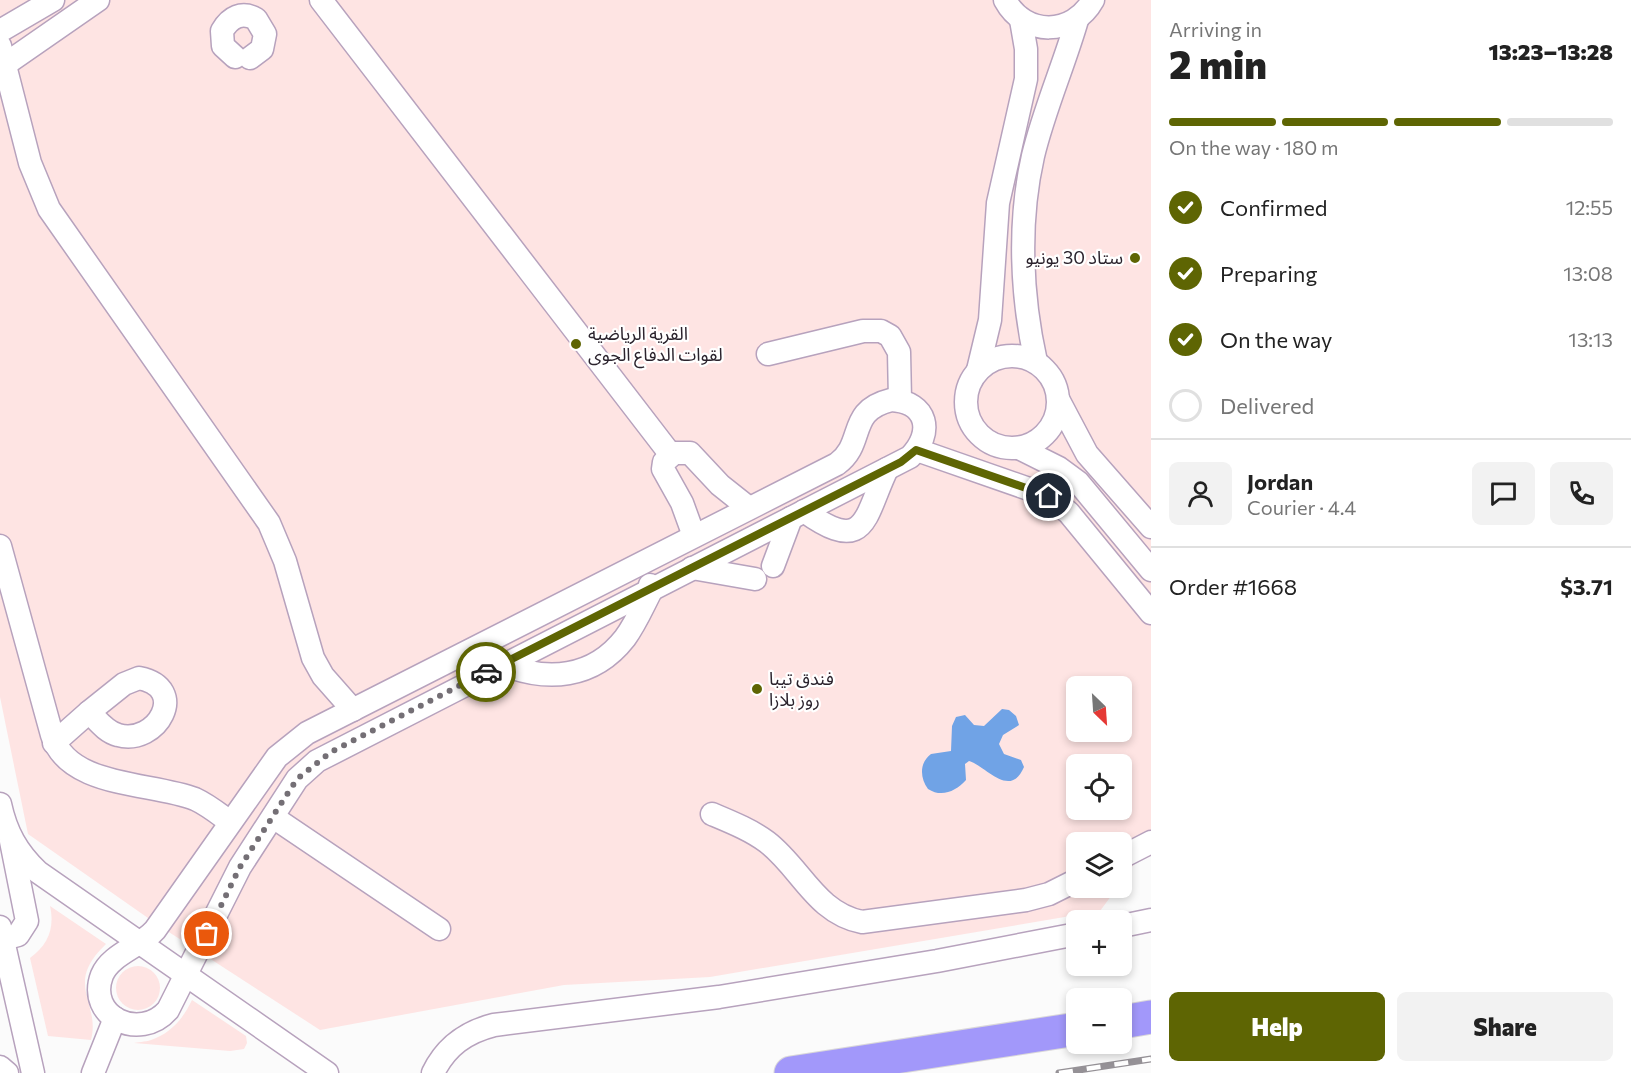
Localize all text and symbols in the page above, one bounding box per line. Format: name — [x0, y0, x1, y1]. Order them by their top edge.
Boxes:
text: Arriving in — [1169, 17, 1262, 41]
text: 13:23–13:28 — [1488, 38, 1613, 65]
text: 2 min — [1169, 39, 1267, 87]
text: On the way · 180 m — [1169, 135, 1338, 159]
icon: check — [1169, 191, 1202, 224]
text: Confirmed — [1220, 194, 1327, 221]
text: 12:55 — [1566, 195, 1613, 219]
place label: ستاد 30 يونيو — [1025, 246, 1123, 269]
marker: ستاد 30 يونيو — [1128, 251, 1142, 265]
icon: check — [1169, 257, 1202, 290]
text: Preparing — [1220, 260, 1317, 287]
text: 13:08 — [1563, 261, 1613, 285]
place label: القرية الرياضية لقوات الدفاع الجوى — [588, 322, 723, 369]
icon: check — [1169, 323, 1202, 356]
text: On the way — [1220, 326, 1332, 353]
text: 13:13 — [1568, 327, 1613, 351]
marker: القرية الرياضية لقوات الدفاع الجوى — [569, 337, 583, 351]
text: Delivered — [1220, 392, 1314, 419]
button: person — [1169, 462, 1232, 525]
button: chat — [1472, 462, 1535, 525]
button: phone — [1550, 462, 1613, 525]
text: Jordan — [1247, 468, 1313, 495]
pin — [1023, 470, 1074, 521]
icon: home — [1032, 479, 1065, 512]
text: Courier · 4.4 — [1247, 495, 1356, 519]
text: Order #1668 — [1169, 573, 1297, 600]
text: $3.71 — [1560, 573, 1613, 600]
courier — [456, 642, 516, 702]
icon: car — [470, 656, 503, 689]
place label: فندق تيبا روز بلازا — [769, 667, 834, 711]
north arrow — [1066, 676, 1132, 742]
map controls — [1066, 676, 1132, 1054]
marker: فندق تيبا روز بلازا — [750, 682, 764, 696]
button: locate — [1066, 754, 1132, 820]
button: layers — [1066, 832, 1132, 898]
pin — [181, 908, 232, 959]
button: + — [1066, 910, 1132, 976]
icon: bag — [190, 917, 223, 950]
button: − — [1066, 988, 1132, 1054]
button: Help — [1169, 992, 1385, 1061]
button: Share — [1397, 992, 1613, 1061]

